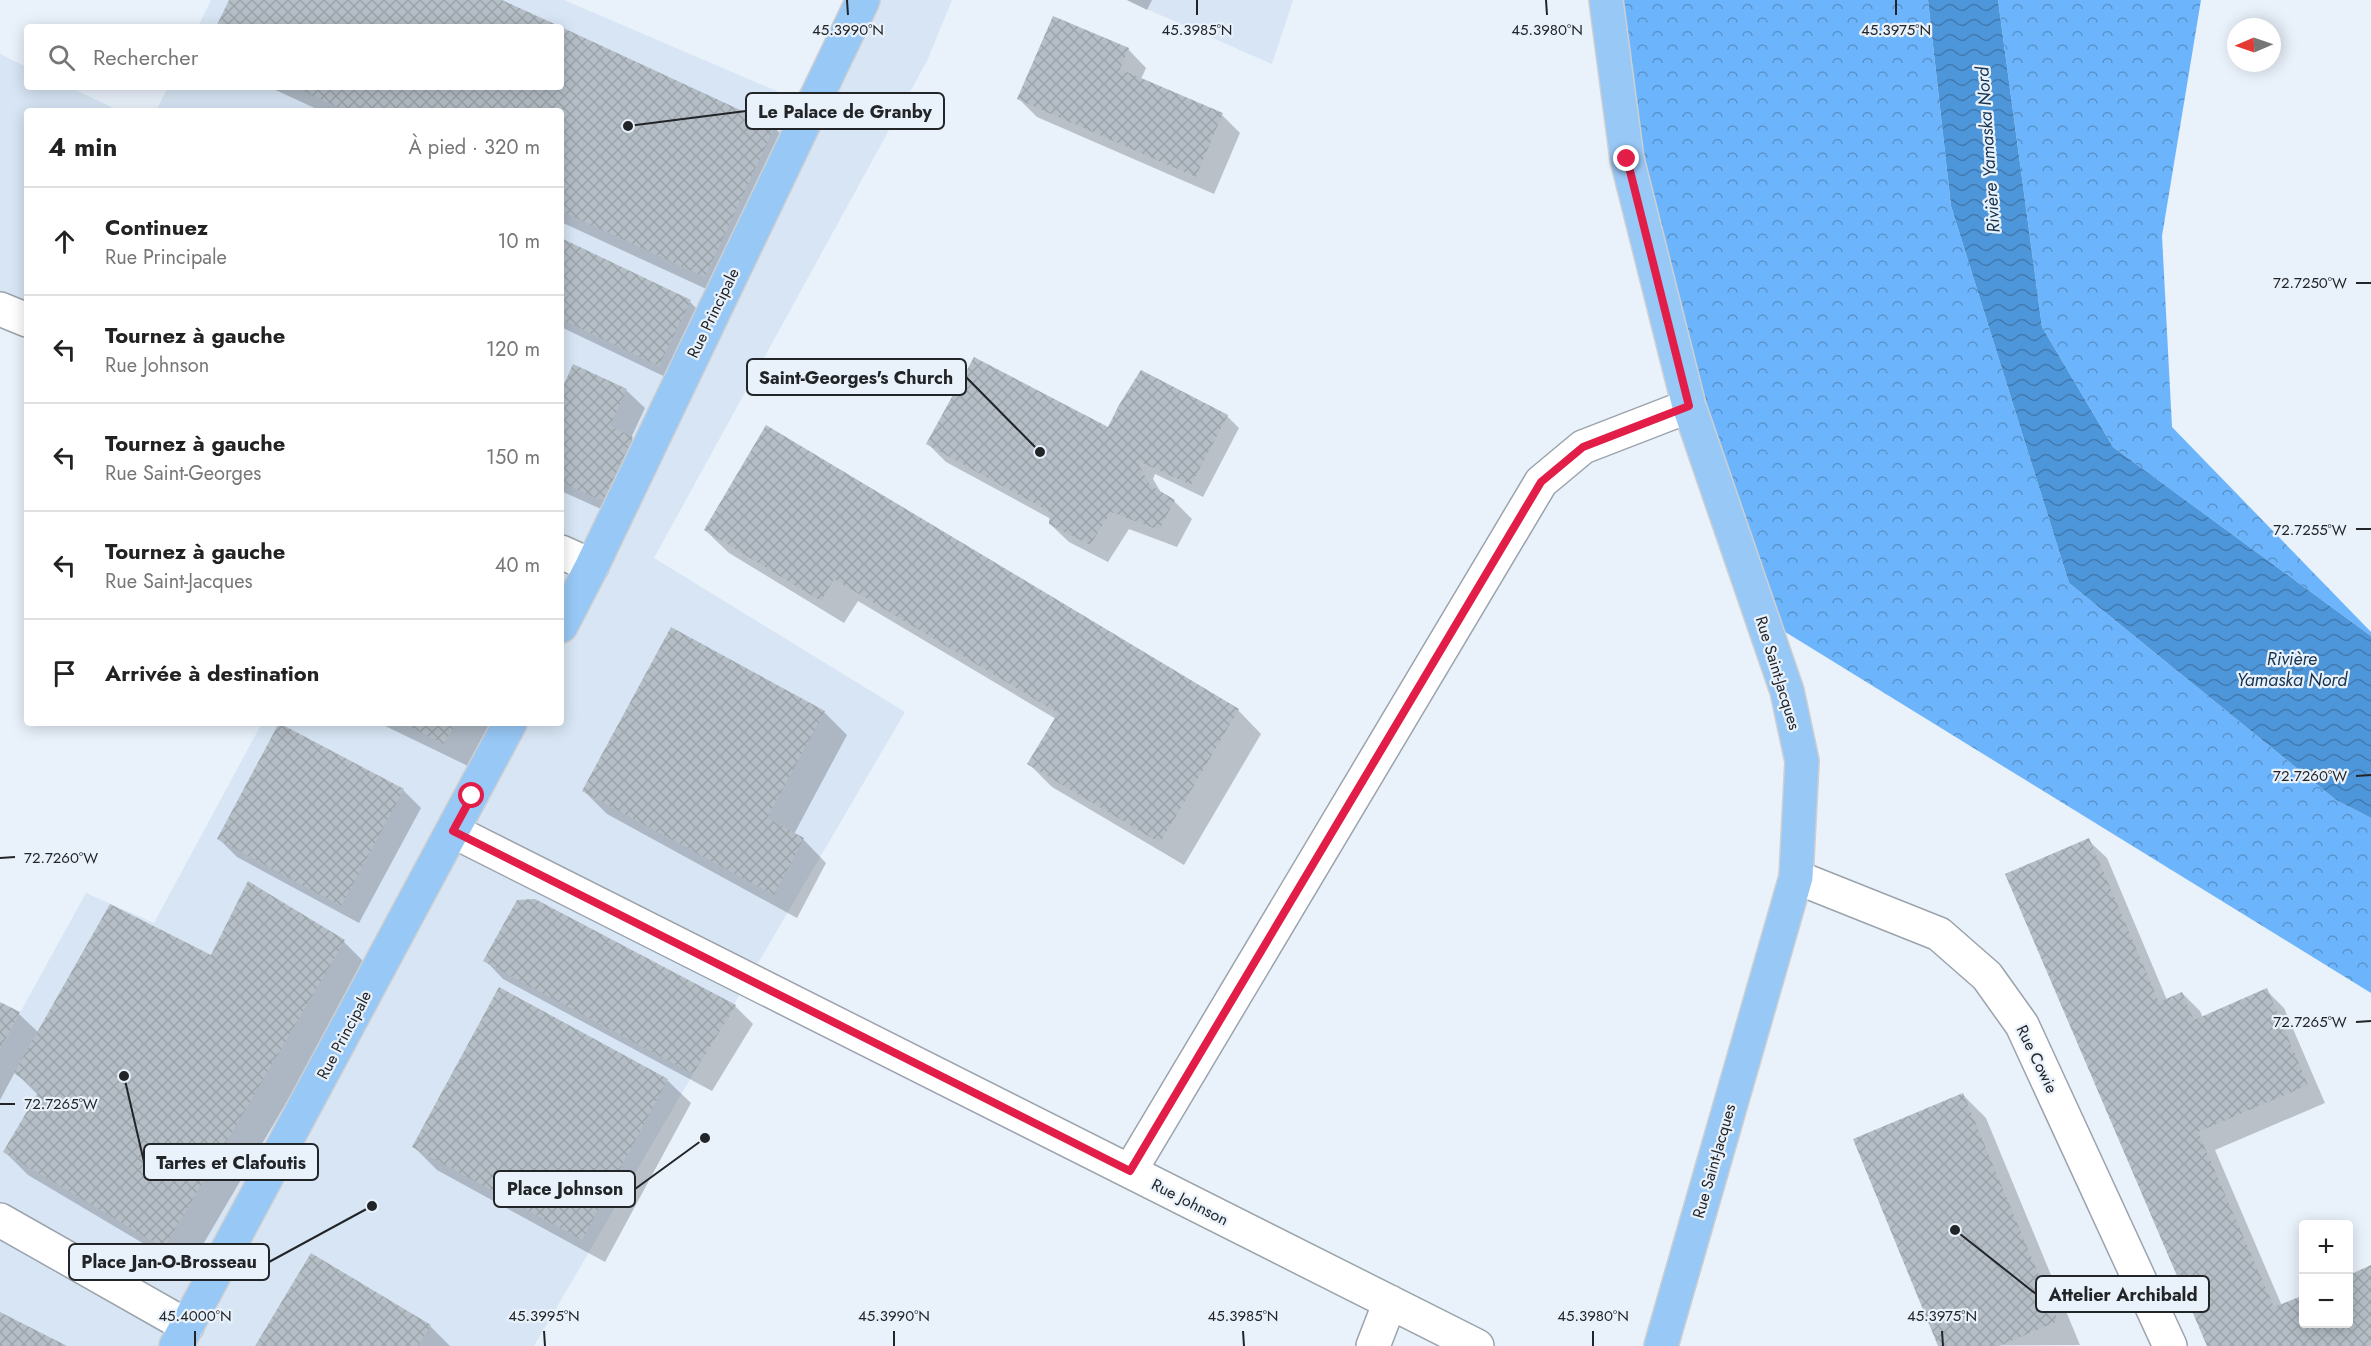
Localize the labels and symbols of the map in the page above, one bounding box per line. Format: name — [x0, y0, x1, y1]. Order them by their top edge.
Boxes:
north arrow — [2227, 18, 2281, 72]
text: 45.3990°N — [812, 19, 884, 41]
text: 45.3985°N — [1162, 19, 1232, 41]
text: 45.3980°N — [1511, 19, 1583, 41]
text: 45.3975°N — [1861, 19, 1931, 41]
water label: Rivière Yamaska Nord — [1969, 65, 2007, 234]
callout: Le Palace de Granby — [746, 93, 944, 129]
text: Le Palace de Granby — [758, 99, 933, 125]
route end — [1613, 145, 1639, 171]
street label: Rue Principale — [681, 264, 745, 362]
text: 72.7250°W — [2273, 272, 2347, 294]
callout: Saint-Georges's Church — [747, 359, 966, 395]
text: Saint-Georges's Church — [759, 365, 953, 391]
text: 72.7255°W — [2273, 519, 2347, 541]
street label: Rue Saint-Jacques — [1750, 613, 1806, 733]
water label: Rivière Yamaska Nord — [2237, 646, 2348, 693]
text: 72.7260°W — [2273, 765, 2347, 787]
route start — [458, 782, 484, 808]
text: 72.7260°W — [24, 847, 98, 869]
street label: Rue Principale — [311, 987, 377, 1083]
text: 72.7265°W — [2273, 1011, 2347, 1033]
street label: Rue Cowie — [2011, 1021, 2063, 1097]
text: 72.7265°W — [24, 1093, 98, 1115]
street label: Rue Saint-Jacques — [1687, 1101, 1741, 1221]
callout: Tartes et Clafoutis — [144, 1144, 318, 1180]
text: Tartes et Clafoutis — [156, 1150, 306, 1176]
callout: Place Johnson — [494, 1171, 635, 1207]
street label: Rue Johnson — [1148, 1173, 1232, 1231]
text: Place Johnson — [507, 1176, 623, 1202]
callout: Place Jan-O-Brosseau — [69, 1244, 269, 1280]
text: Place Jan-O-Brosseau — [81, 1249, 257, 1275]
callout: Attelier Archibald — [2036, 1276, 2209, 1312]
text: Attelier Archibald — [2047, 1282, 2198, 1308]
text: 45.4000°N — [158, 1305, 232, 1327]
text: 45.3995°N — [508, 1305, 580, 1327]
text: 45.3990°N — [858, 1305, 930, 1327]
text: 45.3985°N — [1208, 1305, 1278, 1327]
text: 45.3980°N — [1557, 1305, 1629, 1327]
text: 45.3975°N — [1907, 1305, 1977, 1327]

